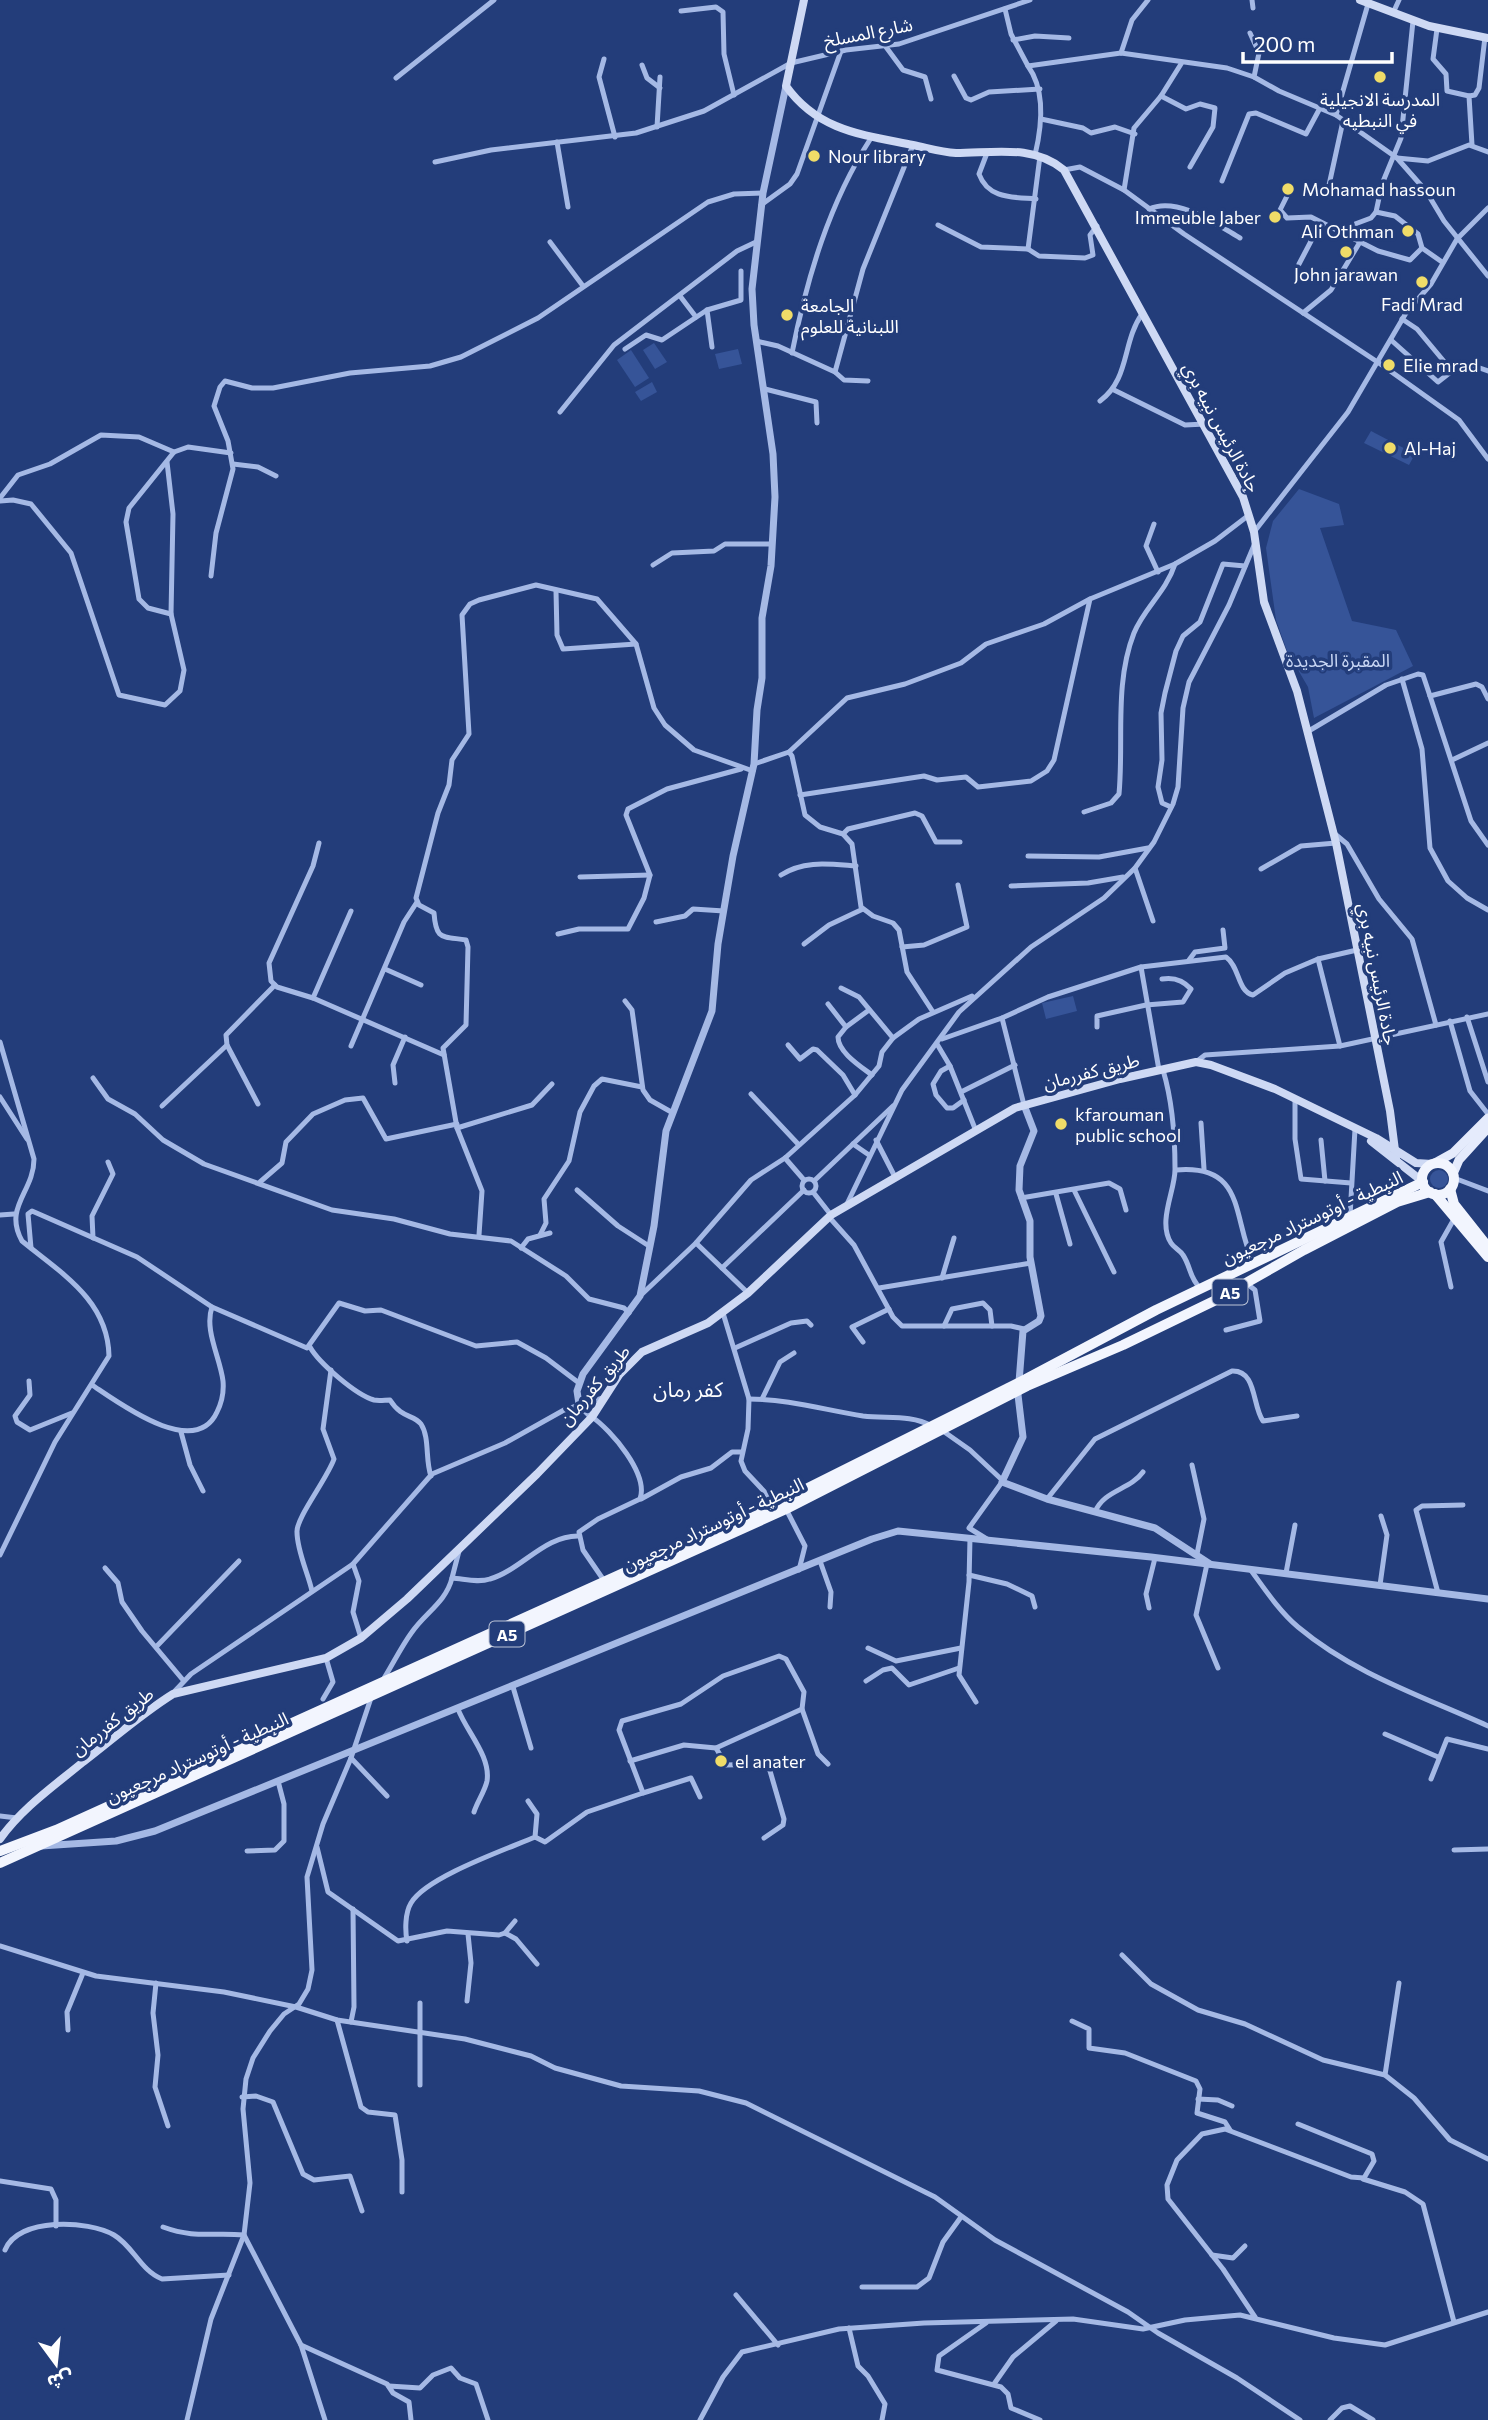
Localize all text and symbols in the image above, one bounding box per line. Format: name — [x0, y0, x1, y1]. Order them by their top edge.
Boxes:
street label: شارع المسلخ — [822, 13, 915, 55]
scale bar — [1243, 21, 1392, 65]
text: 200 m — [1254, 31, 1315, 56]
marker: المدرسة الانجيلية في النبطيه — [1372, 69, 1388, 85]
place label: المدرسة الانجيلية في النبطيه — [1320, 88, 1440, 134]
place label: Nour library — [828, 145, 926, 167]
marker: Nour library — [806, 148, 822, 164]
place label: Mohamad hassoun — [1302, 178, 1456, 200]
marker: Mohamad hassoun — [1280, 181, 1296, 197]
place label: Immeuble Jaber — [1135, 206, 1261, 228]
marker: Immeuble Jaber — [1267, 209, 1283, 225]
place label: Ali Othman — [1301, 220, 1394, 242]
marker: Ali Othman — [1400, 223, 1416, 239]
marker: John jarawan — [1338, 244, 1354, 260]
place label: John jarawan — [1294, 263, 1398, 285]
marker: Fadi Mrad — [1414, 274, 1430, 290]
place label: Fadi Mrad — [1381, 293, 1463, 315]
place label: الجامعة اللبنانية للعلوم — [801, 294, 899, 341]
marker: الجامعة اللبنانية للعلوم — [779, 307, 795, 323]
place label: Elie mrad — [1403, 354, 1478, 376]
marker: Elie mrad — [1381, 357, 1397, 373]
street label: جادة الرئيس نبيه بري — [1176, 358, 1266, 497]
place label: Al-Haj — [1404, 437, 1456, 459]
marker: Al-Haj — [1382, 440, 1398, 456]
park label: المقبرة الجديدة — [1286, 649, 1390, 672]
street label: جادة الرئيس نبيه بري — [1350, 901, 1403, 1047]
street label: طريق كفررمان — [1041, 1048, 1142, 1095]
place label: kfarouman public school — [1075, 1103, 1181, 1146]
marker: kfarouman public school — [1053, 1116, 1069, 1132]
street label: النبطية - أوتوستراد مرجعيون — [1218, 1165, 1407, 1270]
road number: A5 — [1212, 1280, 1248, 1304]
street label: طريق كفررمان — [554, 1340, 635, 1430]
district label: كفر رمان — [653, 1376, 723, 1402]
street label: النبطية - أوتوستراد مرجعيون — [619, 1472, 808, 1577]
road number: A5 — [490, 1622, 524, 1646]
street label: طريق كفررمان — [66, 1682, 158, 1761]
street label: النبطية - أوتوستراد مرجعيون — [102, 1707, 292, 1808]
place label: el anater — [735, 1750, 806, 1772]
marker: el anater — [713, 1753, 729, 1769]
north arrow — [21, 2329, 91, 2399]
text: ش — [45, 2366, 76, 2395]

